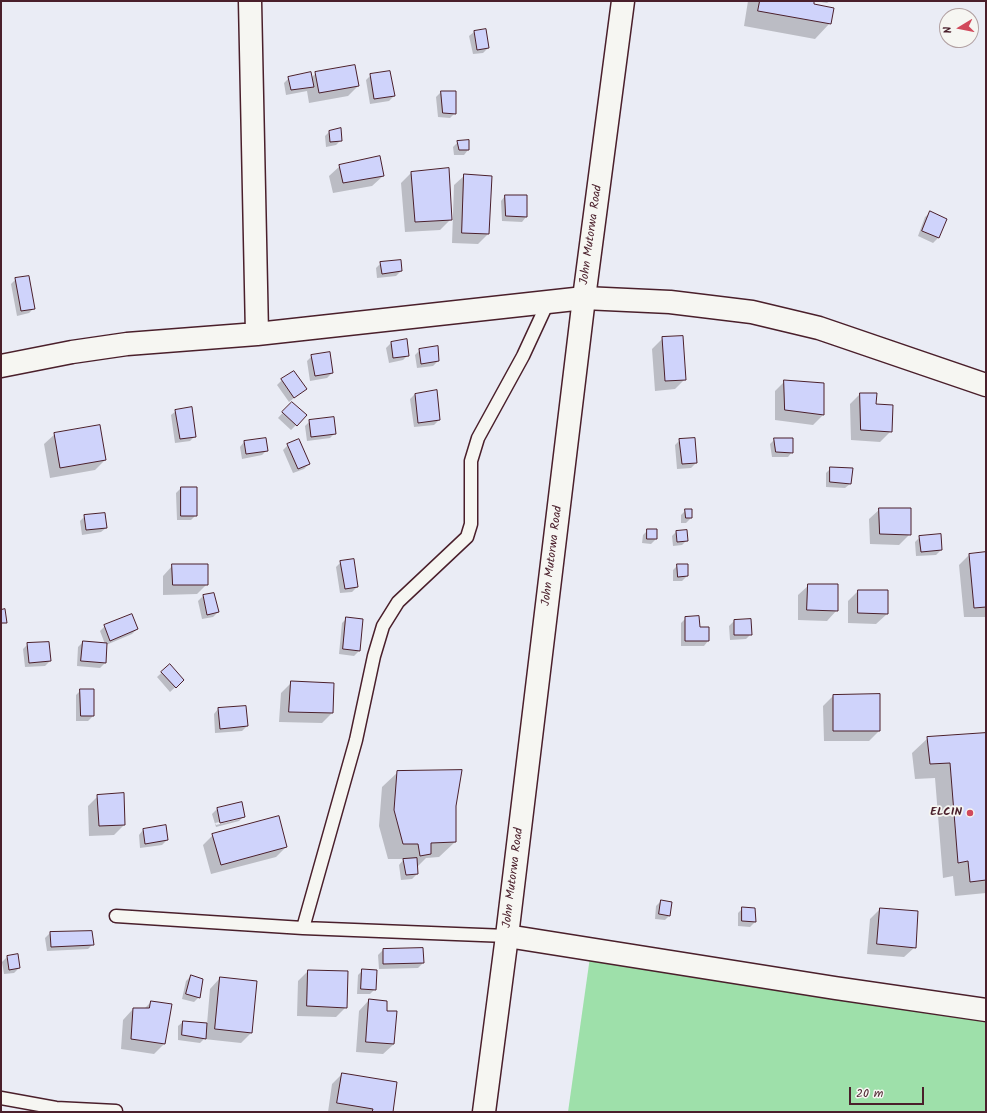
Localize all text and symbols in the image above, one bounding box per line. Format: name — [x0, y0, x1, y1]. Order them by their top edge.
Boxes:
north arrow — [939, 8, 979, 48]
text: N — [939, 25, 958, 35]
street label: John Mutorwa Road — [578, 184, 606, 286]
street label: John Mutorwa Road — [540, 505, 566, 607]
place label: ELCIN — [930, 806, 962, 820]
marker: ELCIN — [965, 808, 975, 818]
street label: John Mutorwa Road — [501, 827, 527, 929]
scale bar — [851, 1079, 926, 1105]
text: 20 m — [856, 1084, 883, 1103]

